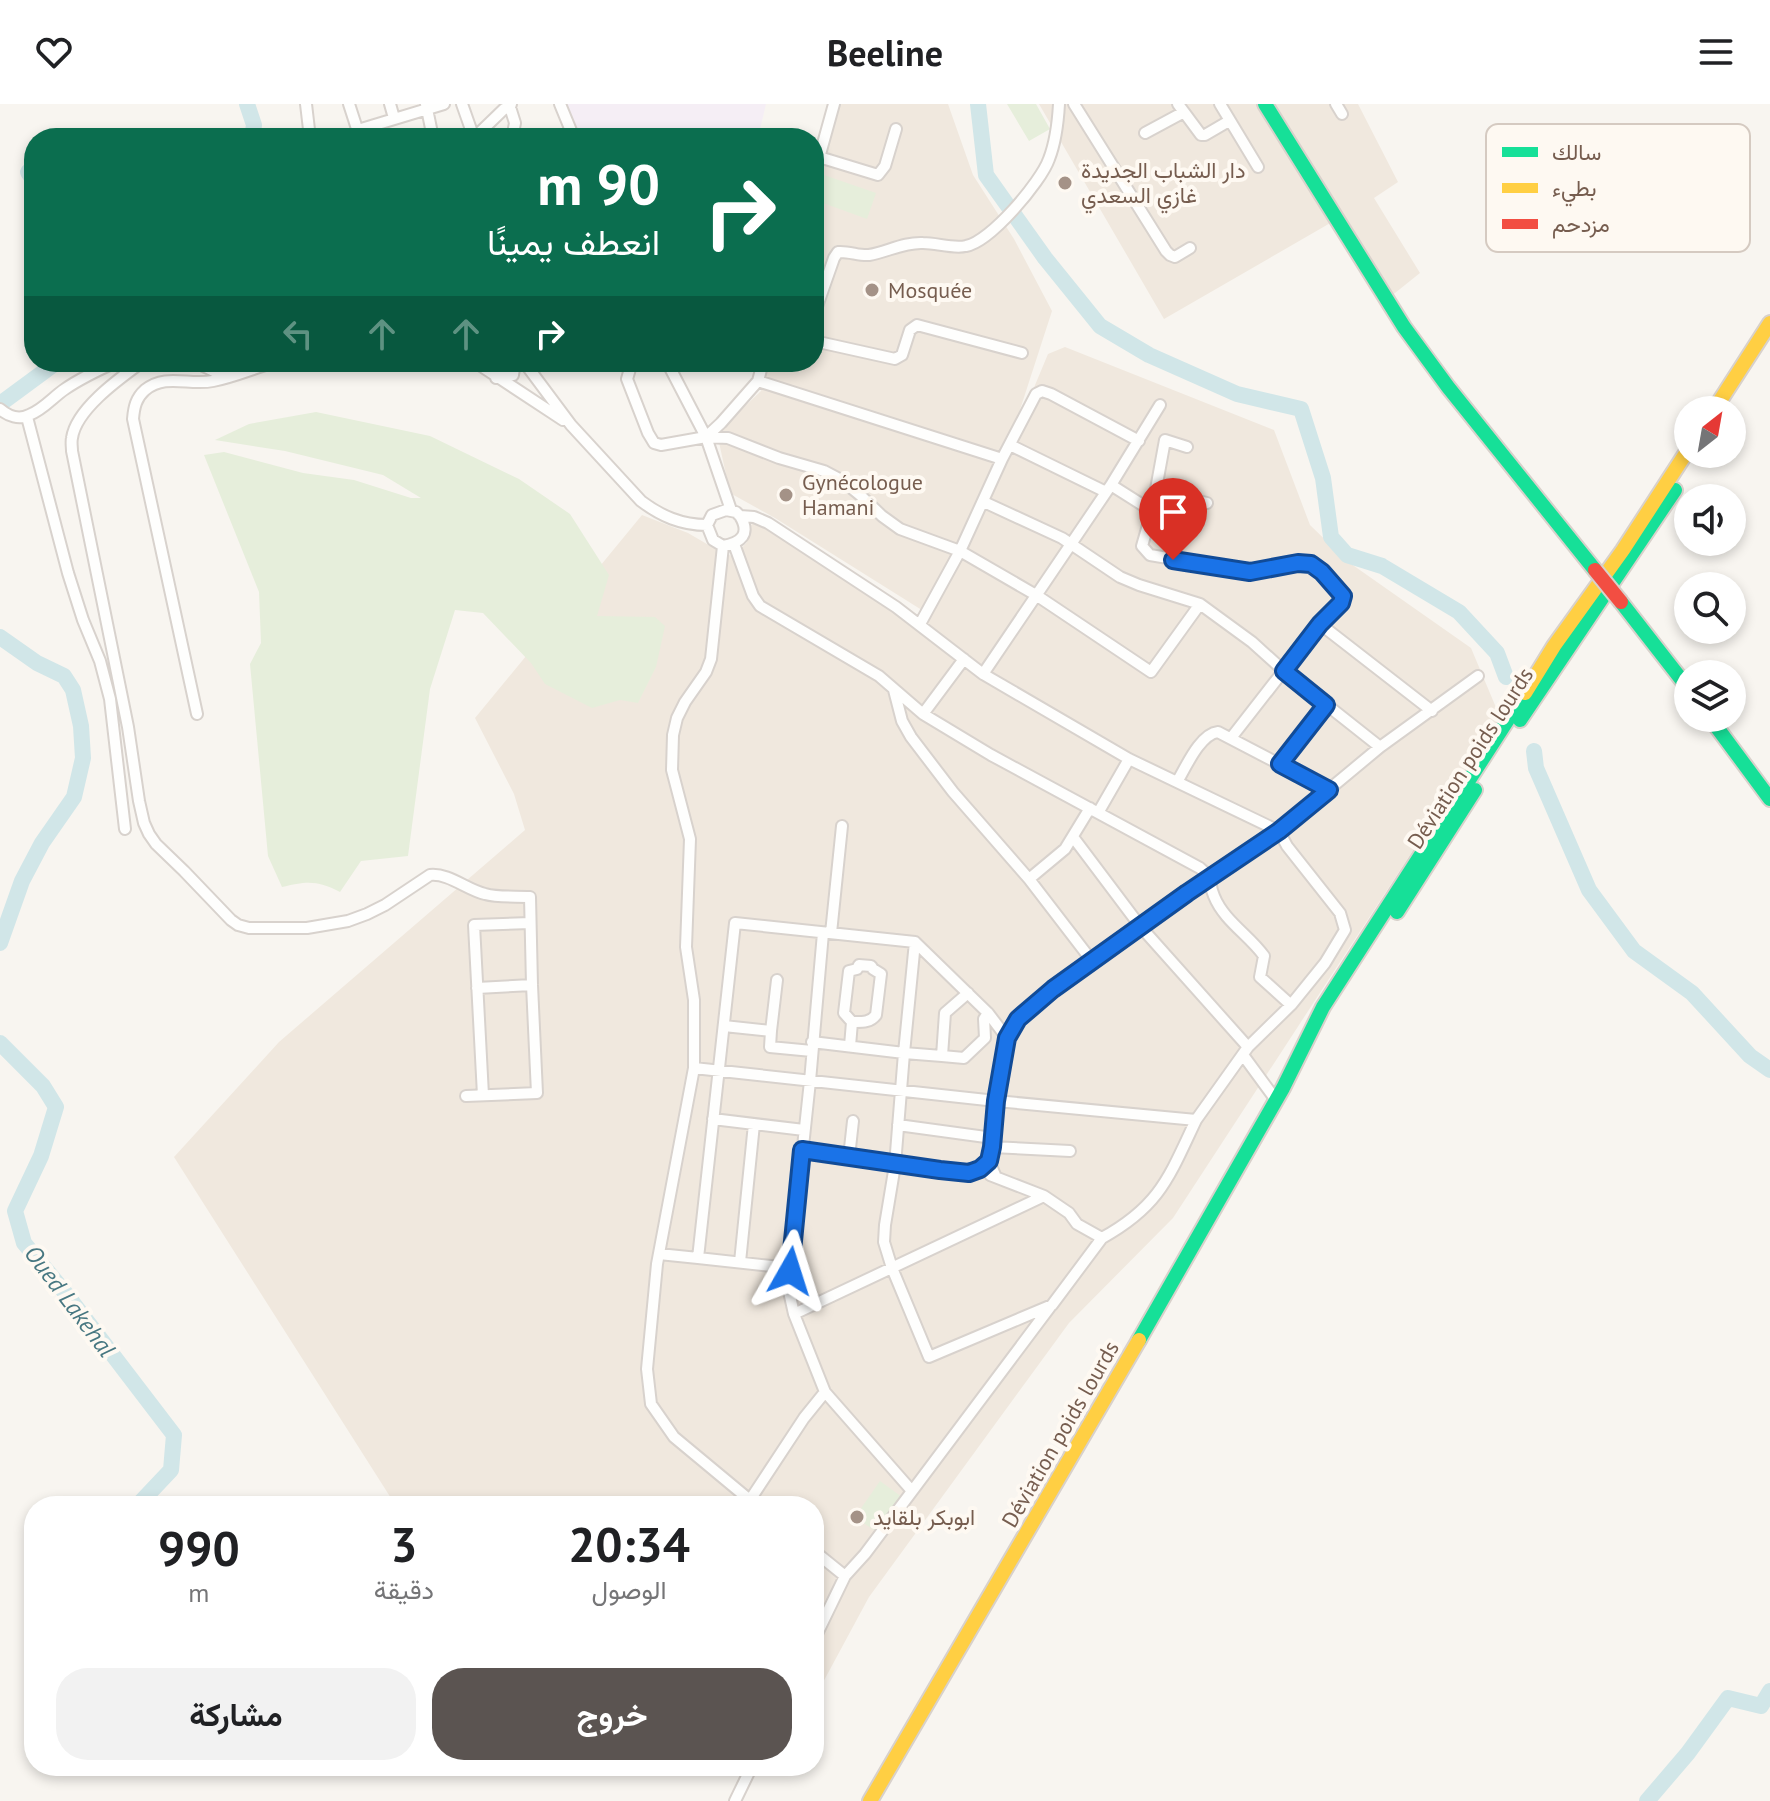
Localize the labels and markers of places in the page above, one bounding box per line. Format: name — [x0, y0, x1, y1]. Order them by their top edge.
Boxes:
place label: دار الشباب الجديدة غازي السعدي — [1081, 156, 1245, 214]
marker: دار الشباب الجديدة غازي السعدي — [1056, 174, 1074, 192]
place label: Mosquée — [888, 276, 972, 304]
marker: Mosquée — [863, 281, 881, 299]
place label: Gynécologue Hamani — [802, 468, 923, 521]
pin — [1139, 478, 1207, 560]
marker: Gynécologue Hamani — [777, 486, 795, 504]
place label: ابوبكر بلقايد — [873, 1503, 975, 1531]
marker: ابوبكر بلقايد — [848, 1508, 866, 1526]

